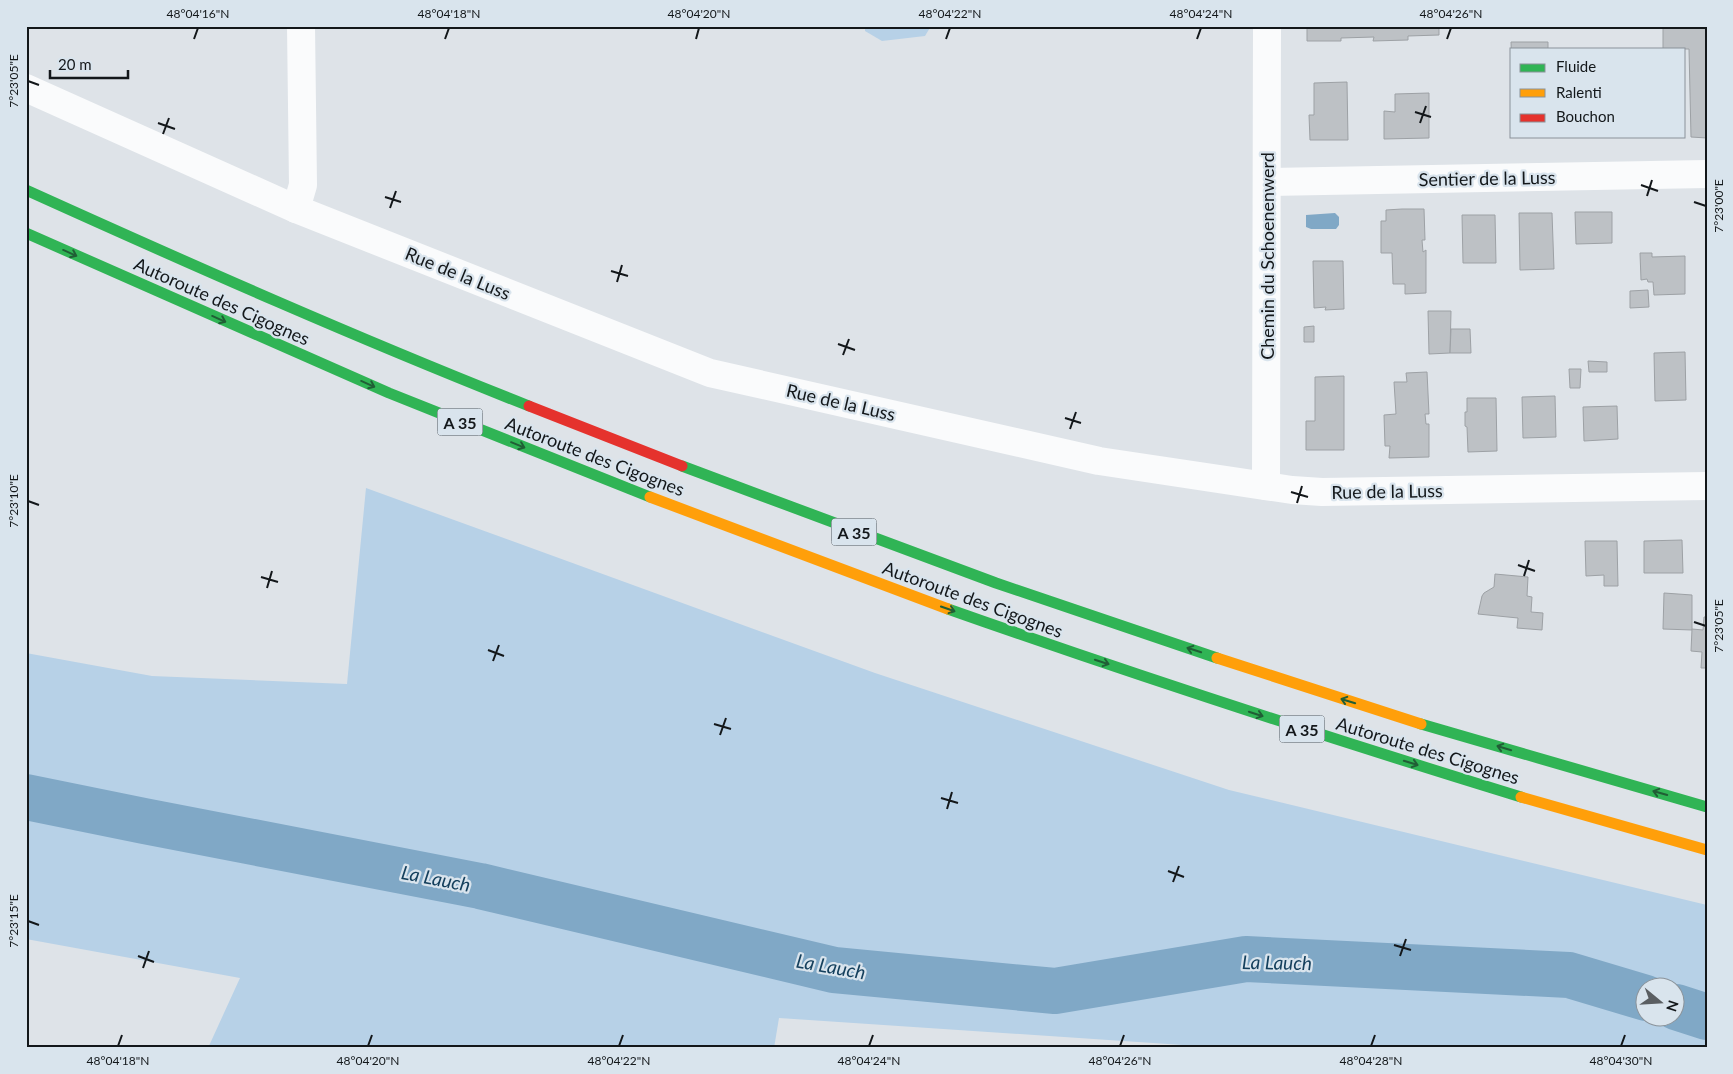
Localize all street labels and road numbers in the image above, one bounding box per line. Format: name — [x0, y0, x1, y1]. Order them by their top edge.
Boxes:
street label: Chemin du Schoenenwerd — [1256, 152, 1278, 360]
street label: Sentier de la Luss — [1418, 166, 1556, 190]
street label: Rue de la Luss — [402, 242, 514, 304]
street label: Autoroute des Cigognes — [131, 252, 313, 350]
street label: Rue de la Luss — [784, 379, 898, 425]
road number: A 35 — [438, 408, 482, 436]
street label: Autoroute des Cigognes — [502, 412, 688, 500]
street label: Rue de la Luss — [1331, 479, 1443, 503]
road number: A 35 — [832, 518, 876, 546]
street label: Autoroute des Cigognes — [880, 556, 1066, 642]
street label: Autoroute des Cigognes — [1334, 712, 1522, 788]
road number: A 35 — [1280, 716, 1324, 742]

